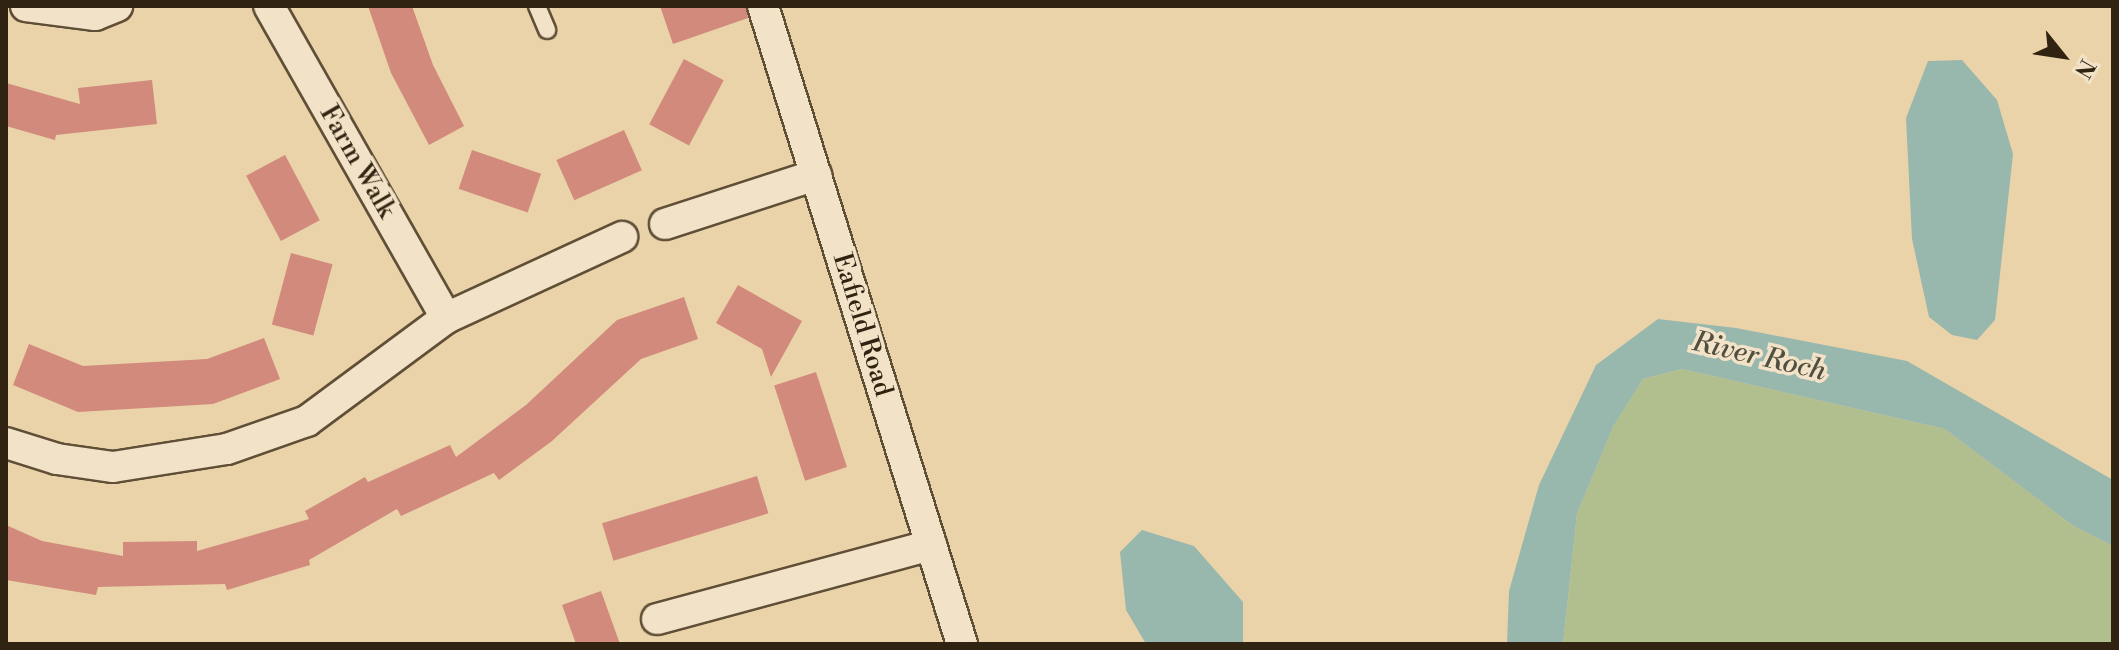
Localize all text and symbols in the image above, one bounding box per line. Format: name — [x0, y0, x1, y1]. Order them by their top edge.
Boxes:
north arrow — [2023, 16, 2103, 96]
text: N — [2068, 54, 2100, 83]
street label: Farm Walk — [312, 100, 402, 224]
street label: Eafield Road — [825, 250, 899, 400]
water label: River Roch — [1689, 325, 1829, 389]

